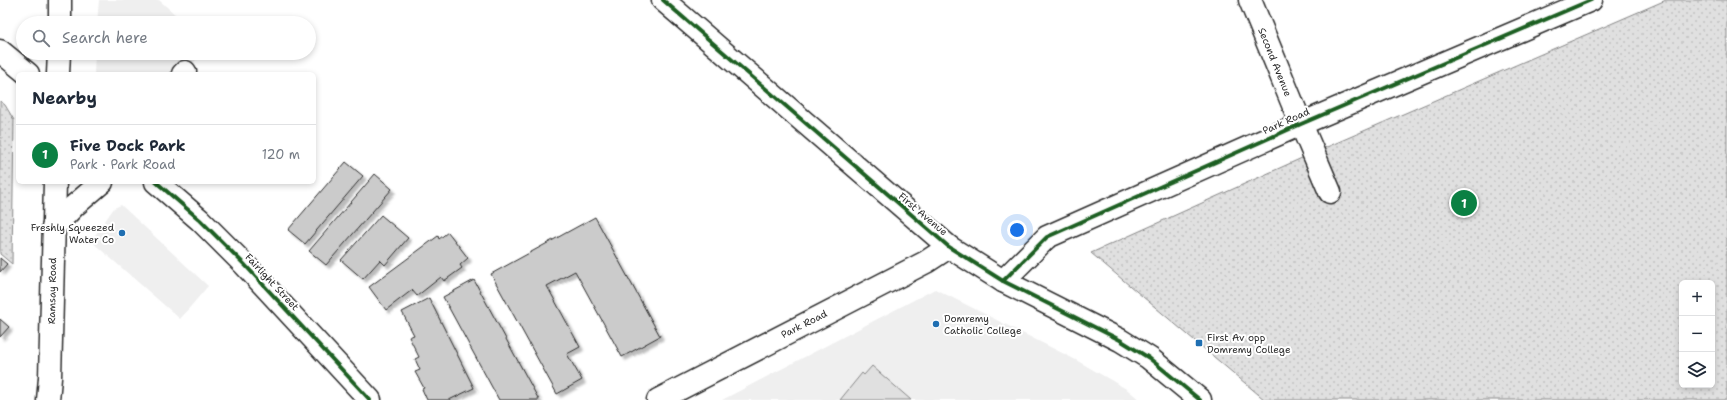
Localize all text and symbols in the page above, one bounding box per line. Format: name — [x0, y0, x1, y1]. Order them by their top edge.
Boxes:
search box — [16, 16, 316, 60]
street label: Second Avenue — [1255, 26, 1295, 99]
icon: search — [30, 27, 52, 49]
text: Search here — [62, 28, 148, 48]
text: Nearby — [32, 87, 97, 109]
street label: Park Road — [1261, 105, 1312, 137]
text: Five Dock Park — [70, 136, 186, 156]
text: 1 — [42, 146, 48, 163]
text: 120 m — [262, 146, 300, 163]
text: Park · Park Road — [70, 156, 175, 173]
pin: 1 — [1451, 188, 1477, 218]
street label: First Avenue — [896, 190, 951, 239]
your location — [1007, 220, 1027, 240]
place label: Freshly Squeezed Water Co — [31, 221, 115, 246]
marker: Freshly Squeezed Water Co — [117, 228, 127, 238]
street label: Fairlight Street — [242, 251, 302, 313]
street label: Ramsay Road — [45, 257, 59, 324]
map controls — [1679, 280, 1715, 388]
button: + — [1679, 280, 1715, 316]
street label: Park Road — [779, 307, 830, 341]
place label: Domremy Catholic College — [944, 312, 1022, 337]
button: − — [1679, 316, 1715, 352]
marker: Domremy Catholic College — [931, 319, 941, 329]
place label: First Av opp Domremy College — [1207, 331, 1291, 356]
marker: First Av opp Domremy College — [1194, 338, 1204, 348]
button: layers — [1679, 352, 1715, 388]

